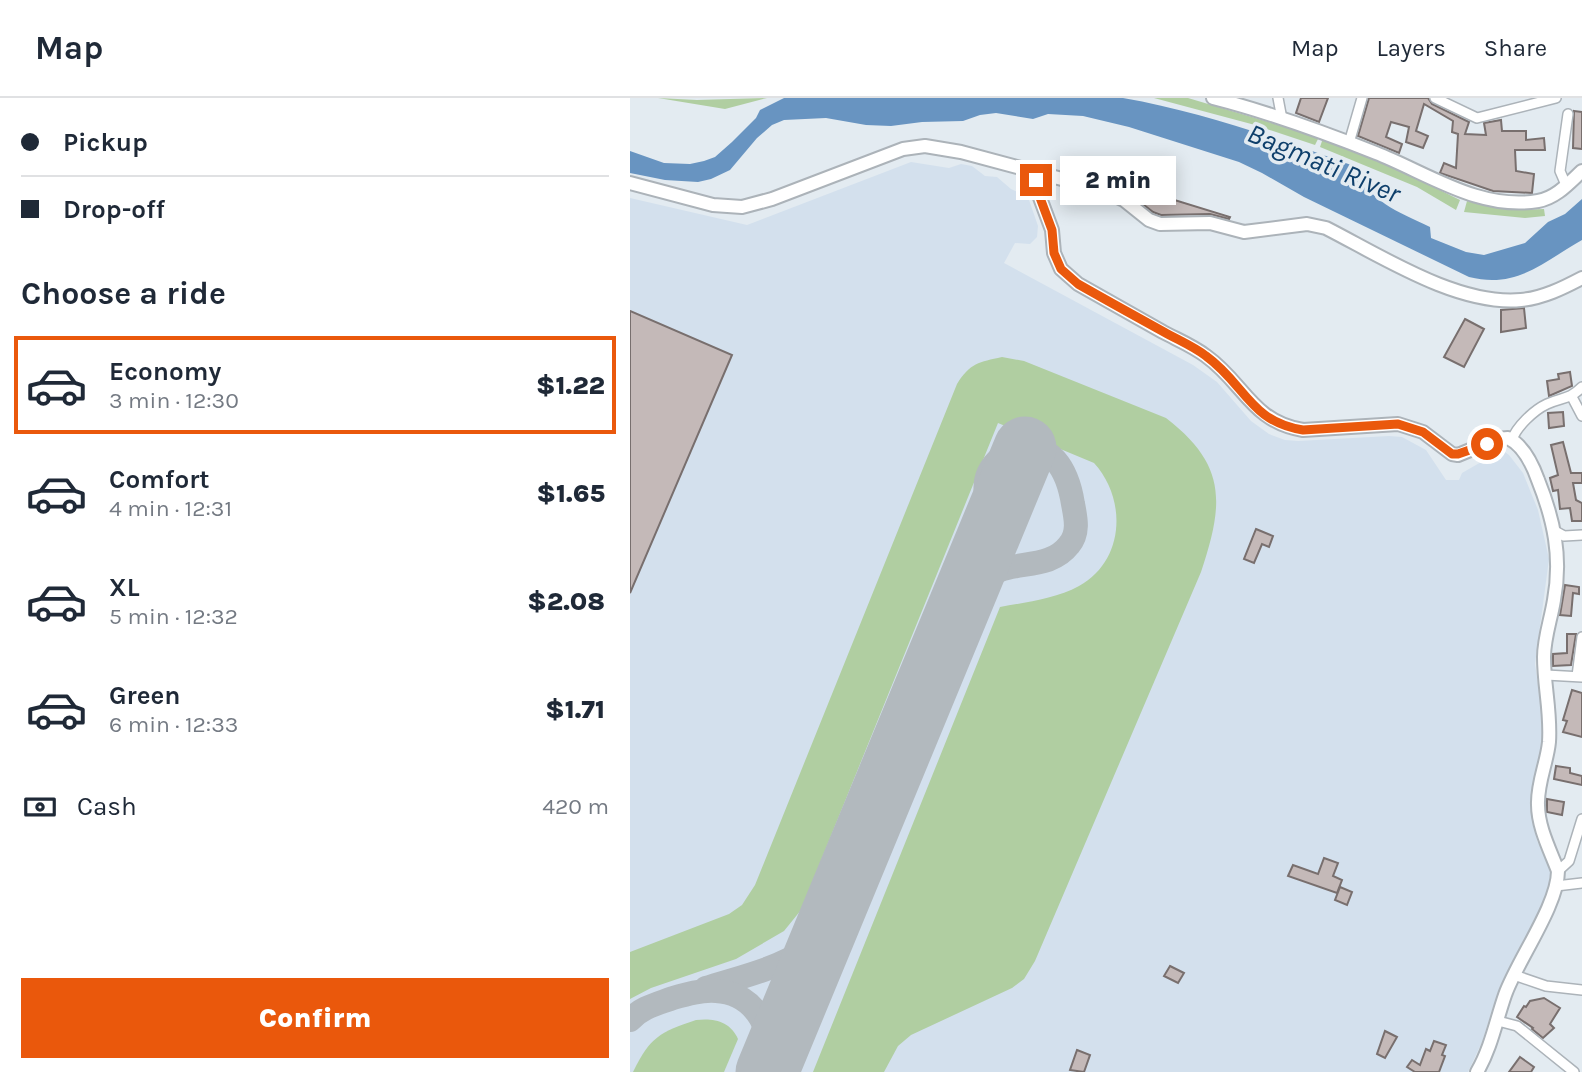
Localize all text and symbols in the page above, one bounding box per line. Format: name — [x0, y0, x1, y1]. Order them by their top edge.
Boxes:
text: Map — [35, 29, 103, 67]
text: Map — [1291, 34, 1339, 62]
text: Layers — [1377, 34, 1446, 62]
text: Share — [1484, 34, 1547, 62]
water label: Bagmati River — [1243, 116, 1407, 211]
text: Pickup — [63, 127, 148, 158]
callout: 2 min — [1060, 155, 1176, 204]
route end — [1020, 164, 1052, 196]
text: 2 min — [1085, 167, 1151, 194]
text: Drop-off — [63, 194, 165, 225]
text: Choose a ride — [21, 275, 226, 312]
icon: car — [25, 354, 88, 417]
text: Economy — [109, 356, 221, 387]
text: $1.22 — [536, 370, 605, 401]
text: 3 min · 12:30 — [109, 387, 239, 414]
route start — [1471, 428, 1503, 460]
icon: car — [25, 462, 88, 525]
text: Comfort — [109, 464, 210, 495]
text: $1.65 — [537, 478, 605, 509]
text: 4 min · 12:31 — [109, 495, 232, 522]
icon: car — [25, 570, 88, 633]
text: XL — [109, 572, 140, 603]
text: $2.08 — [527, 586, 605, 617]
text: 5 min · 12:32 — [109, 603, 238, 630]
icon: car — [25, 678, 88, 741]
text: Green — [109, 680, 181, 711]
text: $1.71 — [545, 694, 605, 725]
text: 6 min · 12:33 — [109, 711, 238, 738]
icon: cash — [21, 788, 59, 826]
text: Cash — [77, 791, 137, 822]
text: 420 m — [542, 793, 609, 820]
button: Confirm — [21, 978, 609, 1058]

